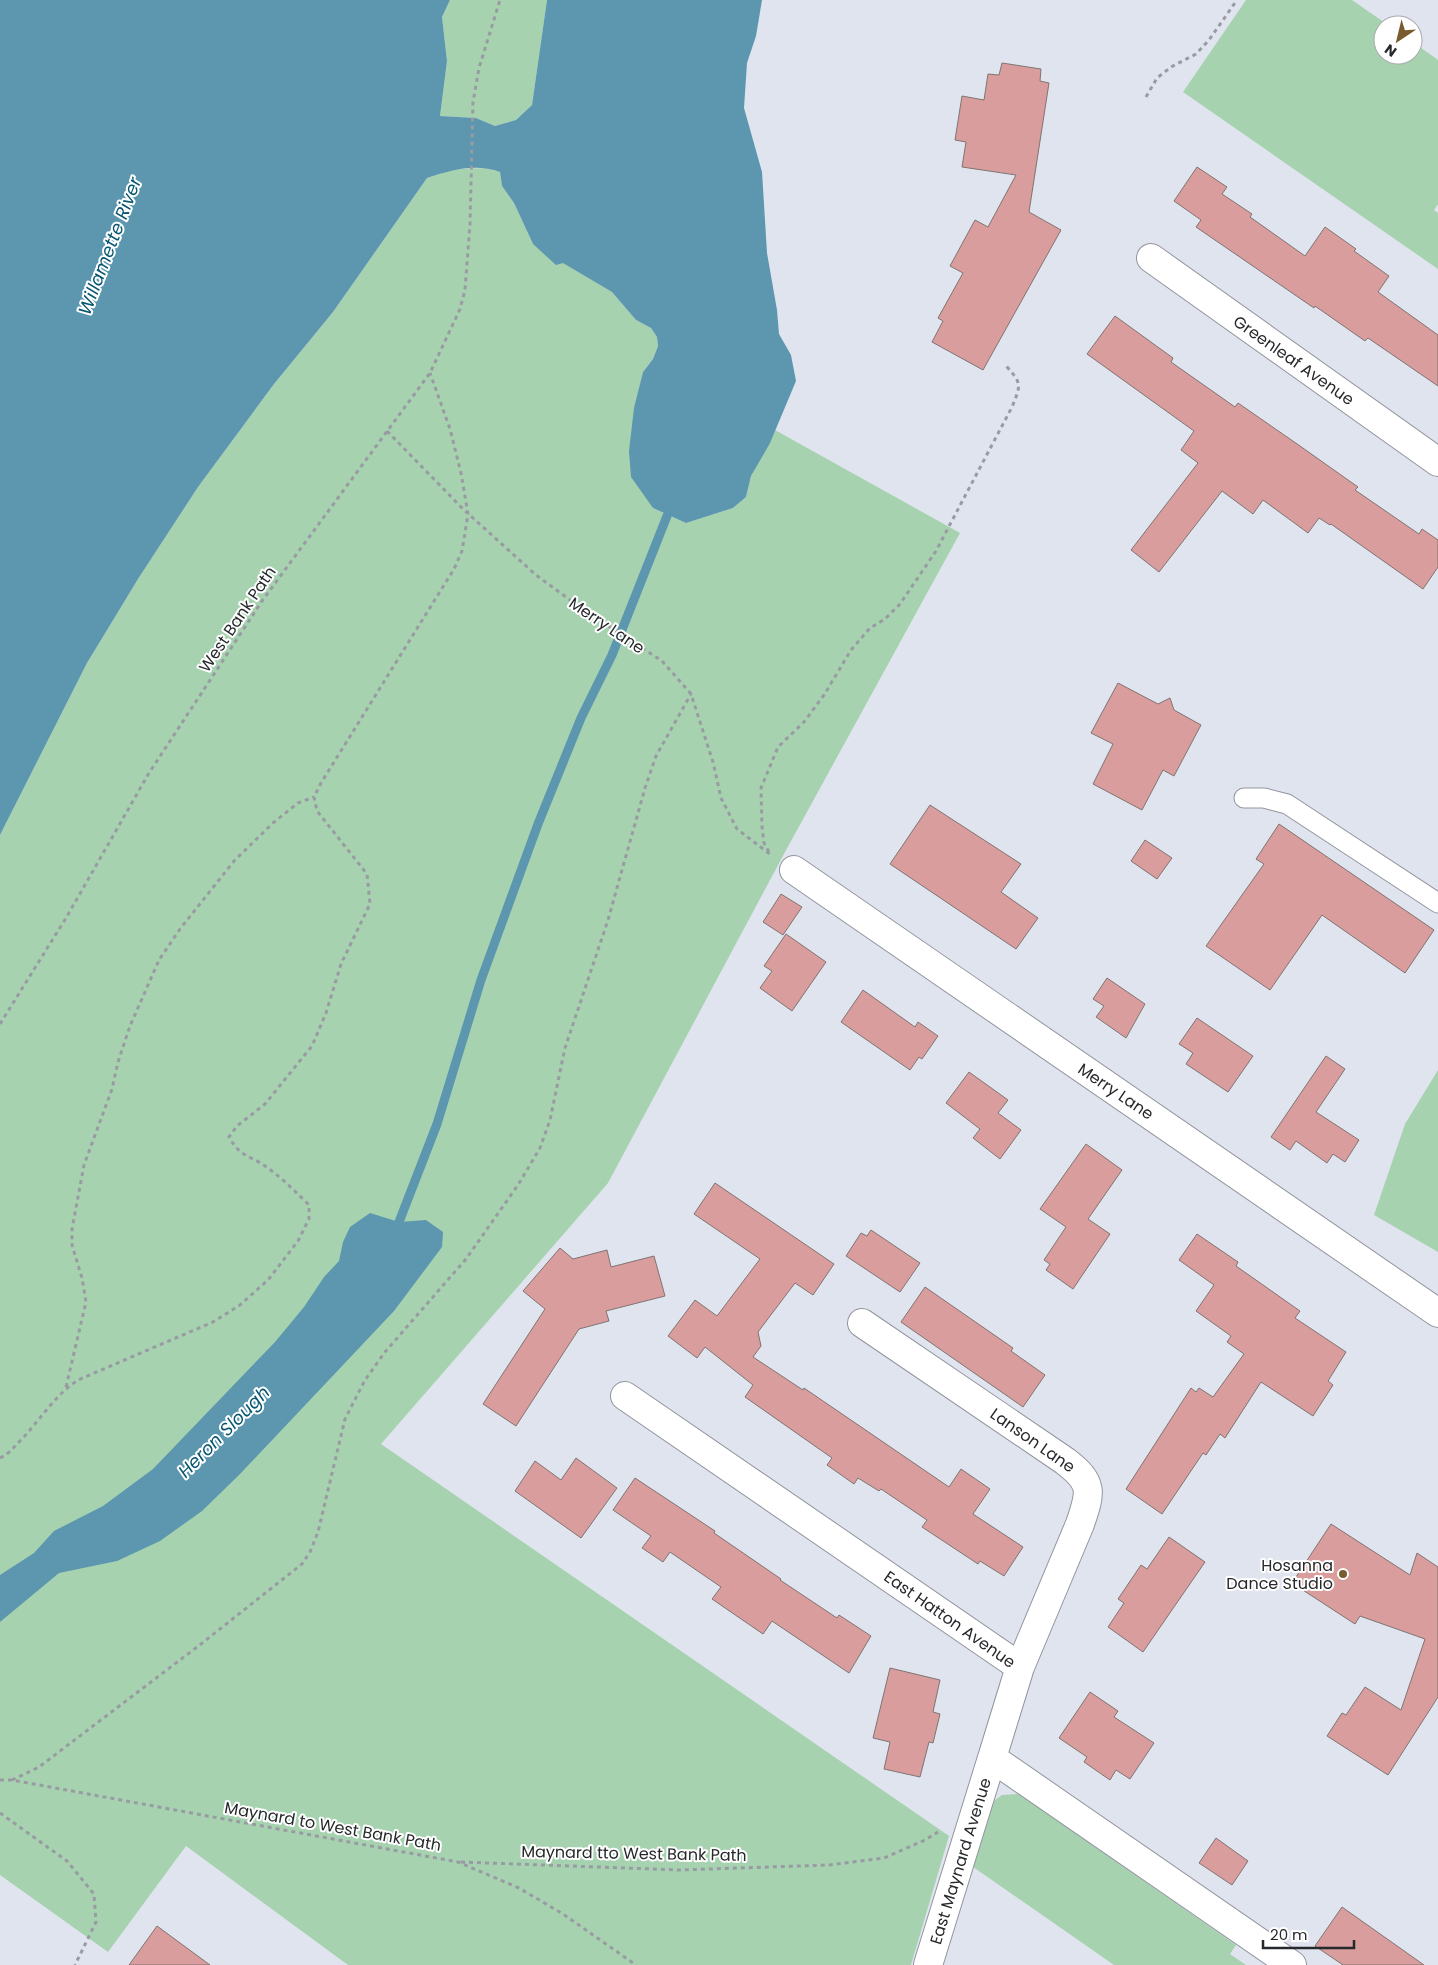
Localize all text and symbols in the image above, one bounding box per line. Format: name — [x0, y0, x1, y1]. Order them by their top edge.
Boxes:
north arrow — [1373, 15, 1423, 65]
text: N — [1380, 39, 1401, 62]
water label: Willamette River — [72, 172, 148, 318]
street label: Greenleaf Avenue — [1229, 310, 1359, 411]
street label: West Bank Path — [193, 562, 281, 677]
street label: Merry Lane — [564, 592, 649, 659]
street label: Merry Lane — [1073, 1058, 1158, 1125]
water label: Heron Slough — [172, 1380, 275, 1483]
street label: Lanson Lane — [986, 1403, 1080, 1478]
place label: Hosanna Dance Studio — [1226, 1554, 1333, 1595]
street label: East Hatton Avenue — [879, 1565, 1020, 1674]
marker: Hosanna Dance Studio — [1337, 1568, 1349, 1580]
street label: East Maynard Avenue — [924, 1775, 997, 1947]
street label: Maynard to West Bank Path — [223, 1796, 443, 1857]
street label: Maynard tto West Bank Path — [521, 1840, 747, 1867]
scale bar — [1263, 1918, 1354, 1950]
text: 20 m — [1270, 1924, 1308, 1945]

